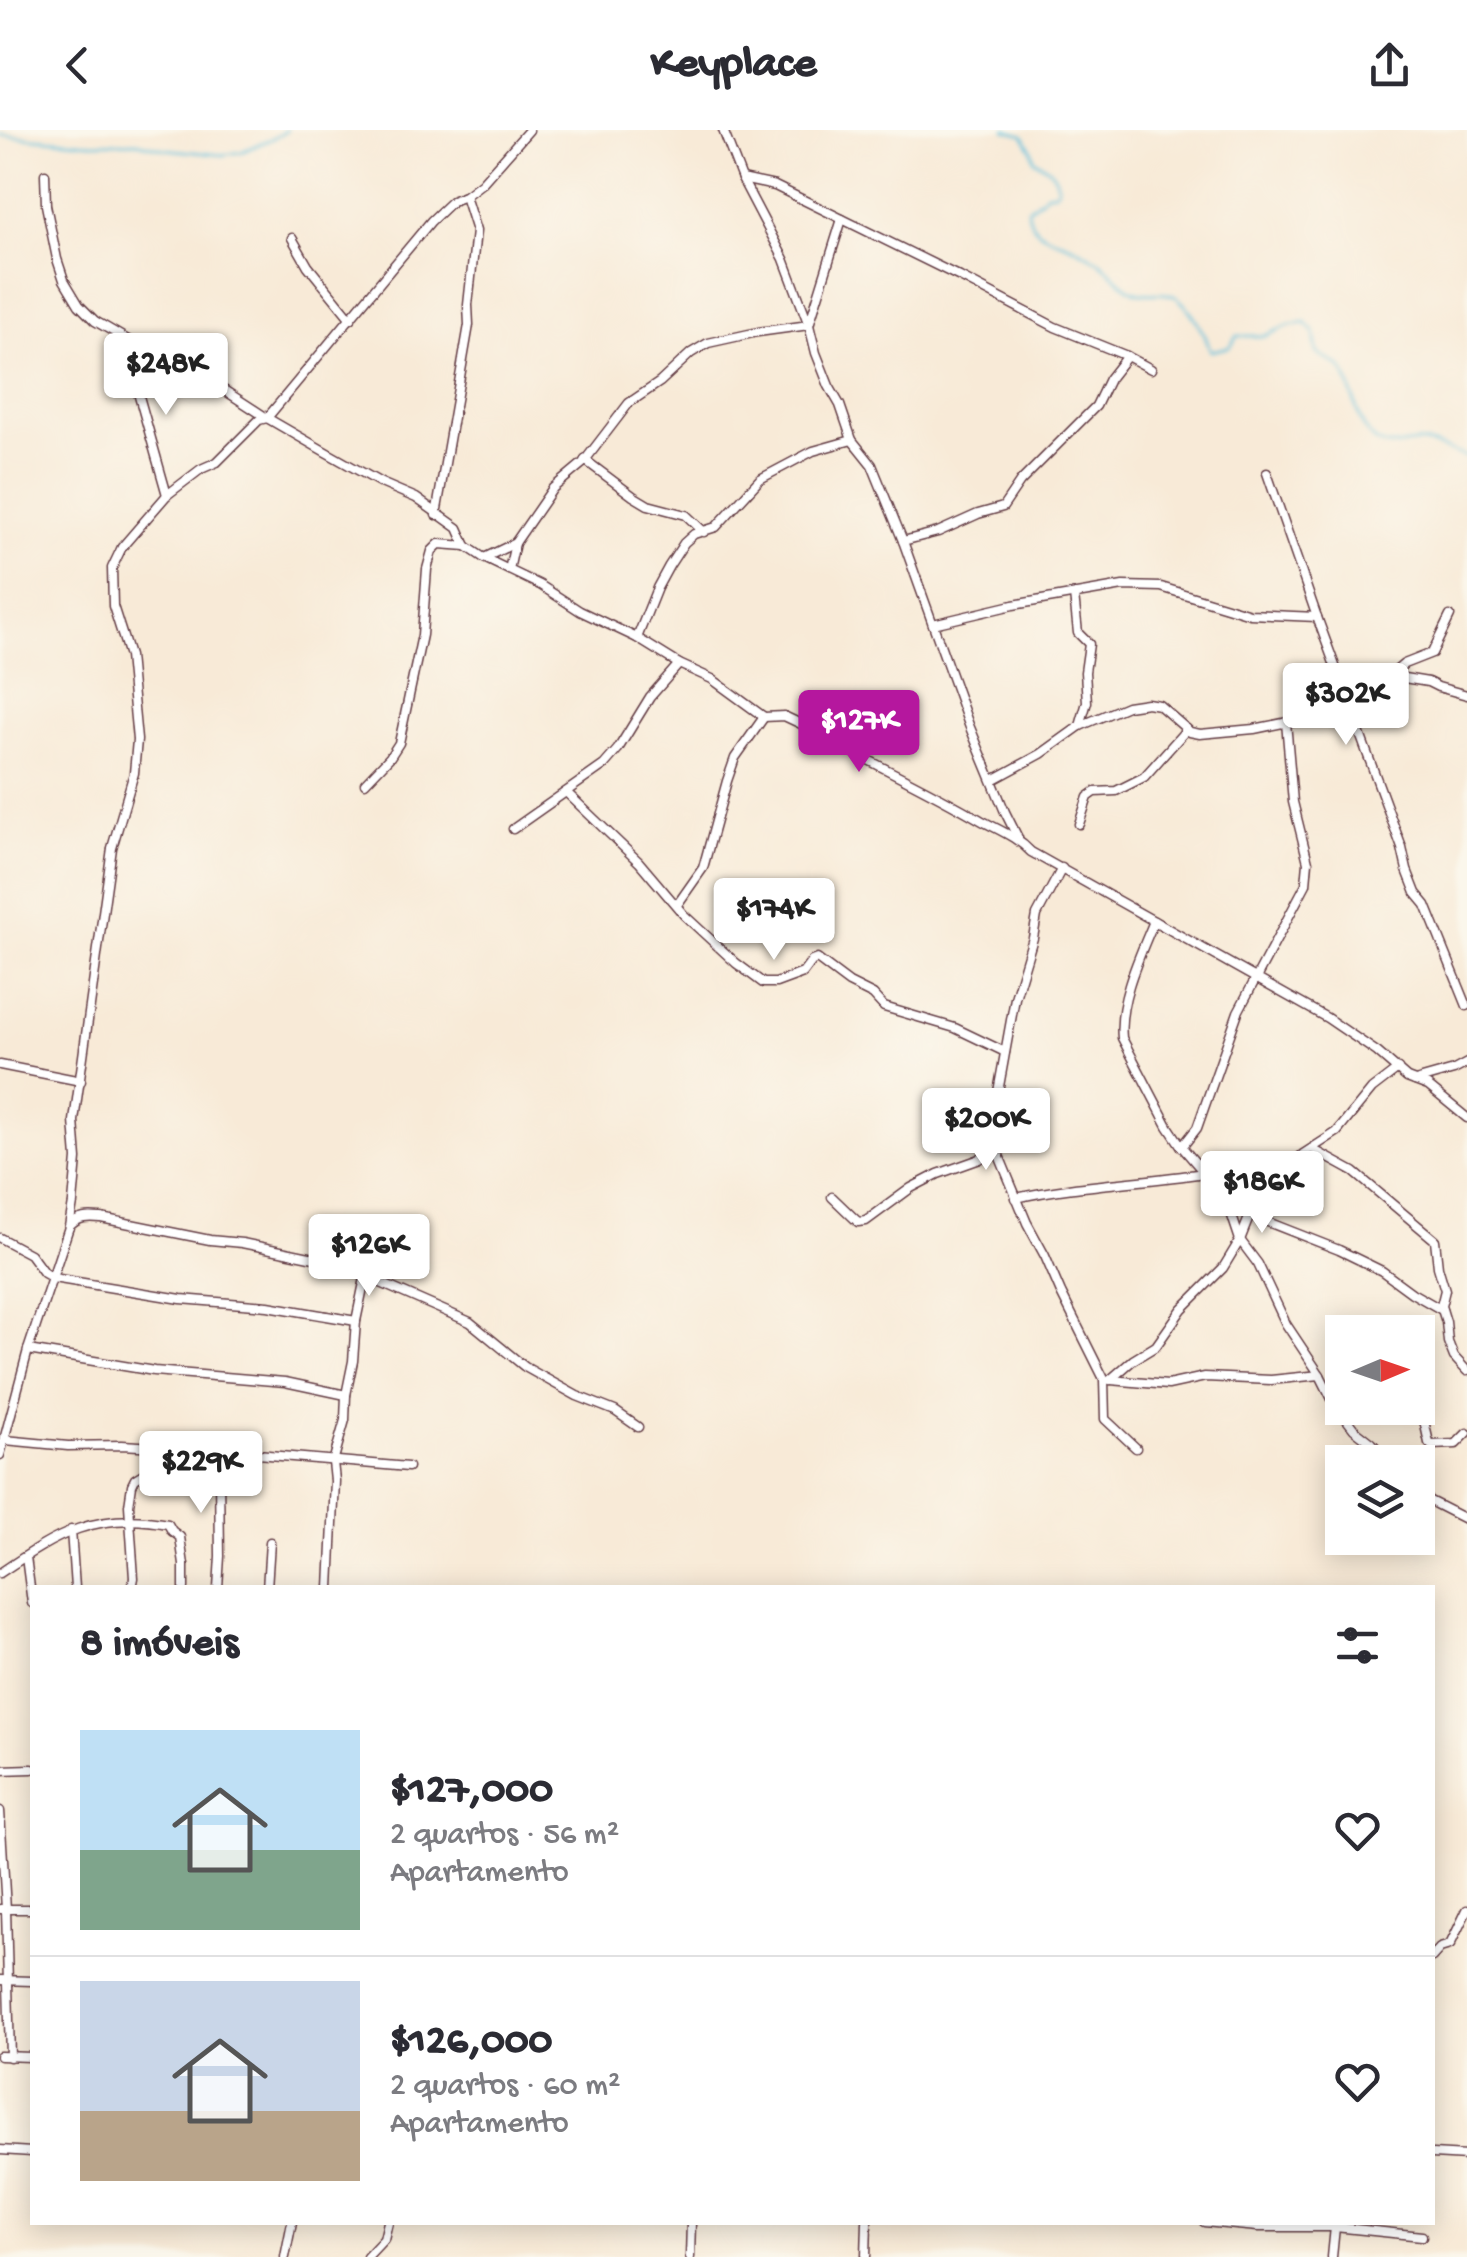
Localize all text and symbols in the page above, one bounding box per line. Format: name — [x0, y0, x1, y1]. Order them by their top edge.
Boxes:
icon: back — [50, 38, 105, 93]
icon: share — [1362, 38, 1417, 93]
text: Keyplace — [651, 39, 816, 92]
pin: $248K — [96, 333, 236, 418]
text: $248K — [126, 346, 206, 384]
pin: $302K — [1276, 663, 1416, 748]
text: $302K — [1305, 676, 1387, 714]
pin: $127K — [789, 690, 929, 775]
text: $127K — [820, 703, 898, 741]
pin: $174K — [704, 878, 844, 963]
text: $174K — [736, 891, 812, 929]
pin: $200K — [916, 1088, 1056, 1173]
text: $200K — [944, 1101, 1028, 1139]
pin: $186K — [1192, 1151, 1332, 1236]
text: $186K — [1223, 1164, 1301, 1202]
pin: $126K — [299, 1214, 439, 1299]
text: $126K — [331, 1227, 407, 1265]
north arrow — [1325, 1315, 1435, 1425]
map controls — [1325, 1315, 1435, 1555]
pin: $229K — [131, 1431, 271, 1516]
text: $229K — [161, 1444, 241, 1482]
button: layers — [1325, 1445, 1435, 1555]
icon: filters — [1330, 1618, 1385, 1673]
text: 8 imóveis — [80, 1621, 238, 1670]
text: $127,000 — [390, 1768, 553, 1817]
icon: home — [160, 1770, 280, 1890]
icon: heart — [1330, 1803, 1385, 1858]
text: 2 quartos · 56 m² — [390, 1817, 619, 1855]
text: Apartamento — [390, 1855, 569, 1893]
text: $126,000 — [390, 2019, 552, 2068]
icon: home — [160, 2021, 280, 2141]
icon: heart — [1330, 2054, 1385, 2109]
text: 2 quartos · 60 m² — [390, 2068, 621, 2106]
text: Apartamento — [390, 2106, 569, 2144]

